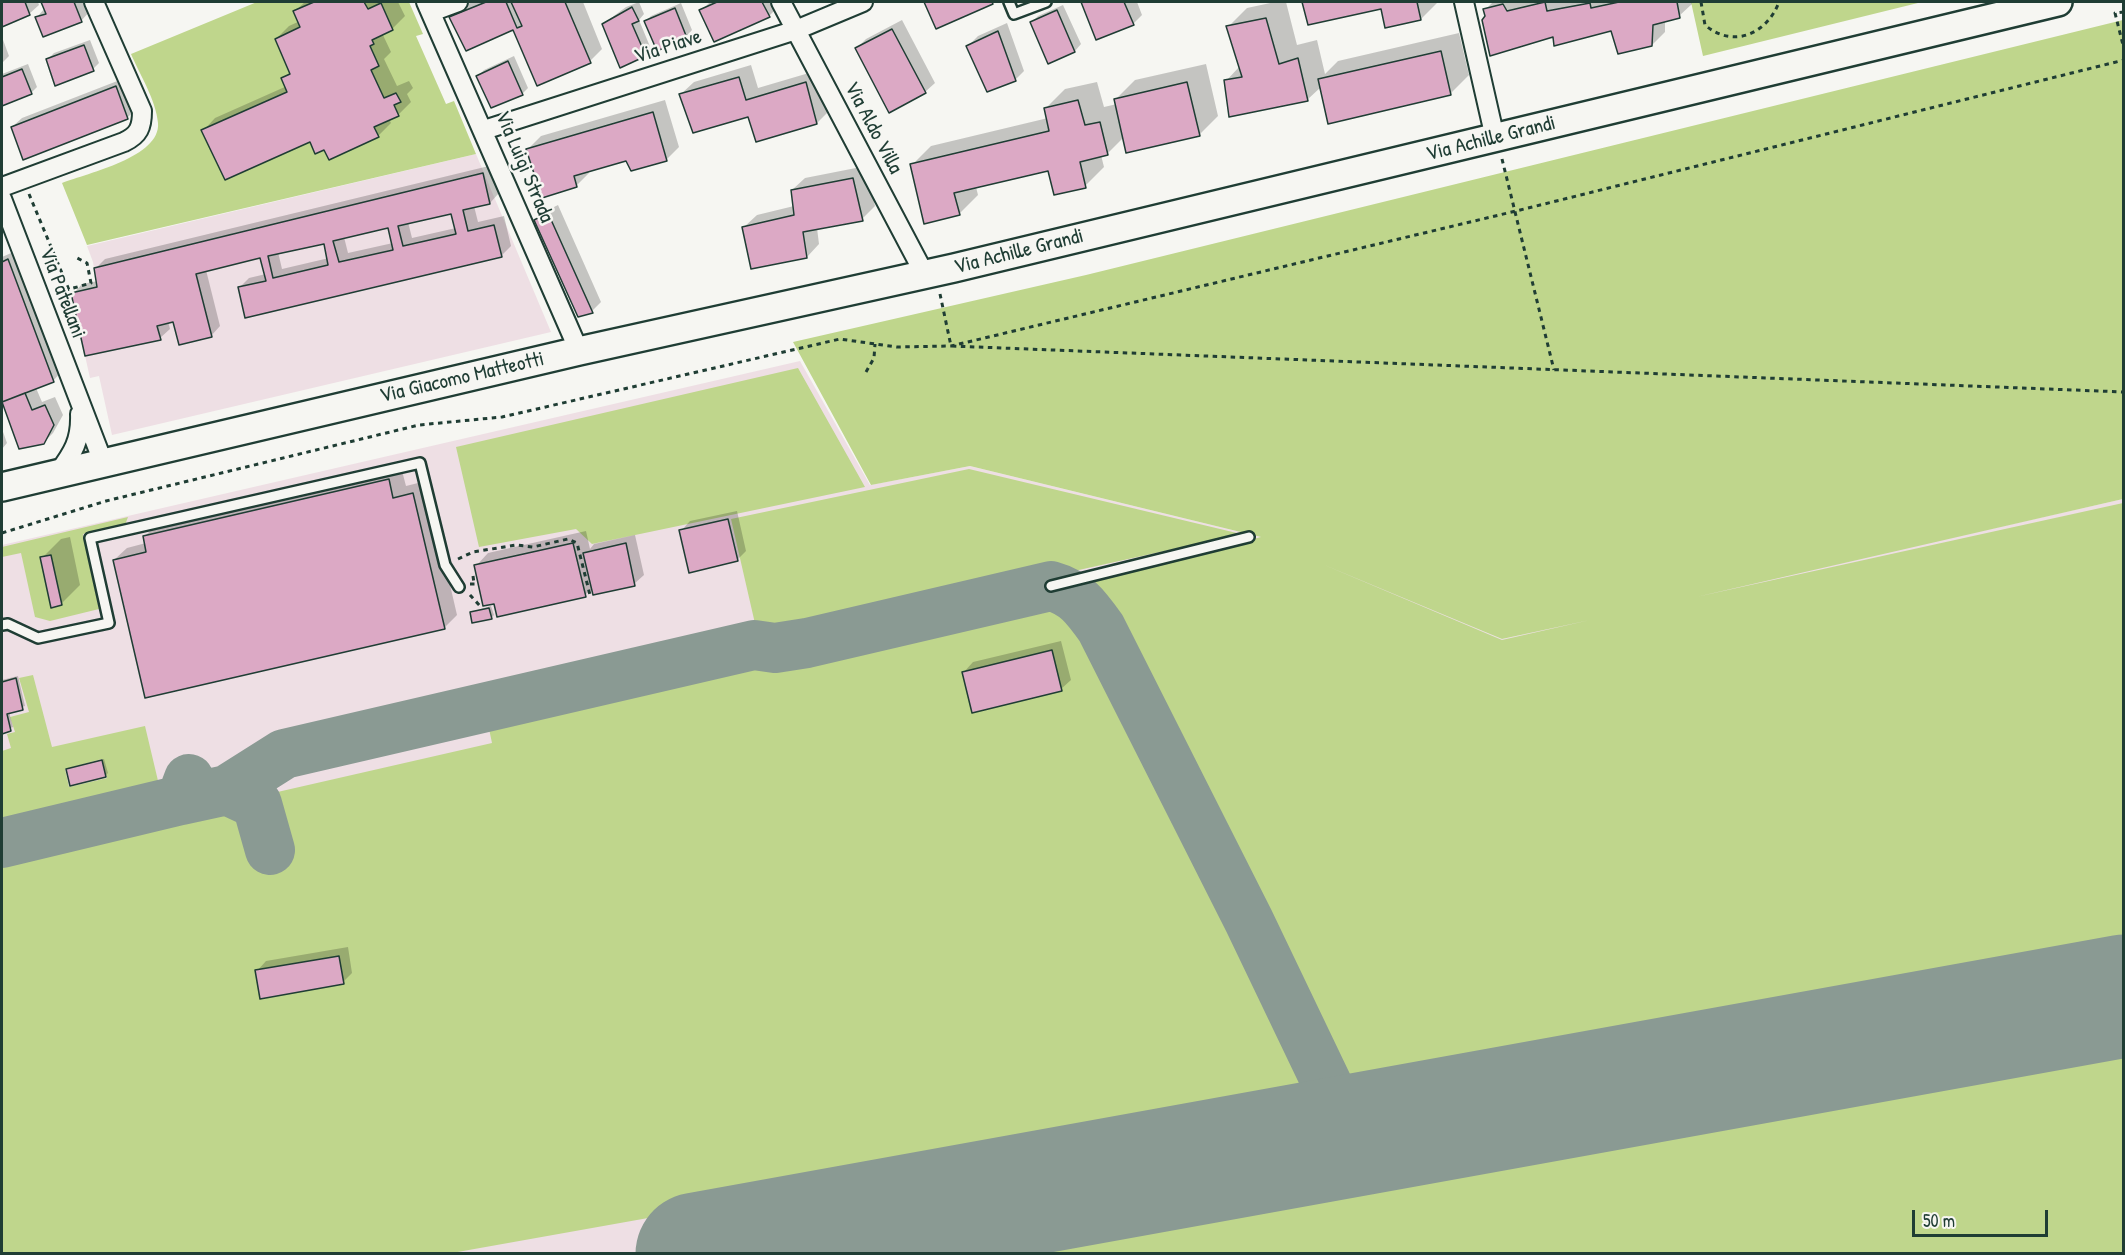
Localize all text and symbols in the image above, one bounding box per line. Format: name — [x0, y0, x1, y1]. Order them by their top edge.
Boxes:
street label: Via Piave — [631, 24, 705, 70]
street label: Via Aldo Villa — [838, 78, 908, 178]
street label: Via Luigi Strada — [489, 107, 559, 227]
street label: Via Achille Grandi — [1424, 111, 1558, 167]
street label: Via Achille Grandi — [952, 224, 1086, 280]
street label: Via Patellani — [33, 244, 91, 342]
street label: Via Giacomo Matteotti — [377, 347, 547, 409]
scale bar — [1915, 1198, 2052, 1236]
text: 50 m — [1923, 1208, 1955, 1233]

